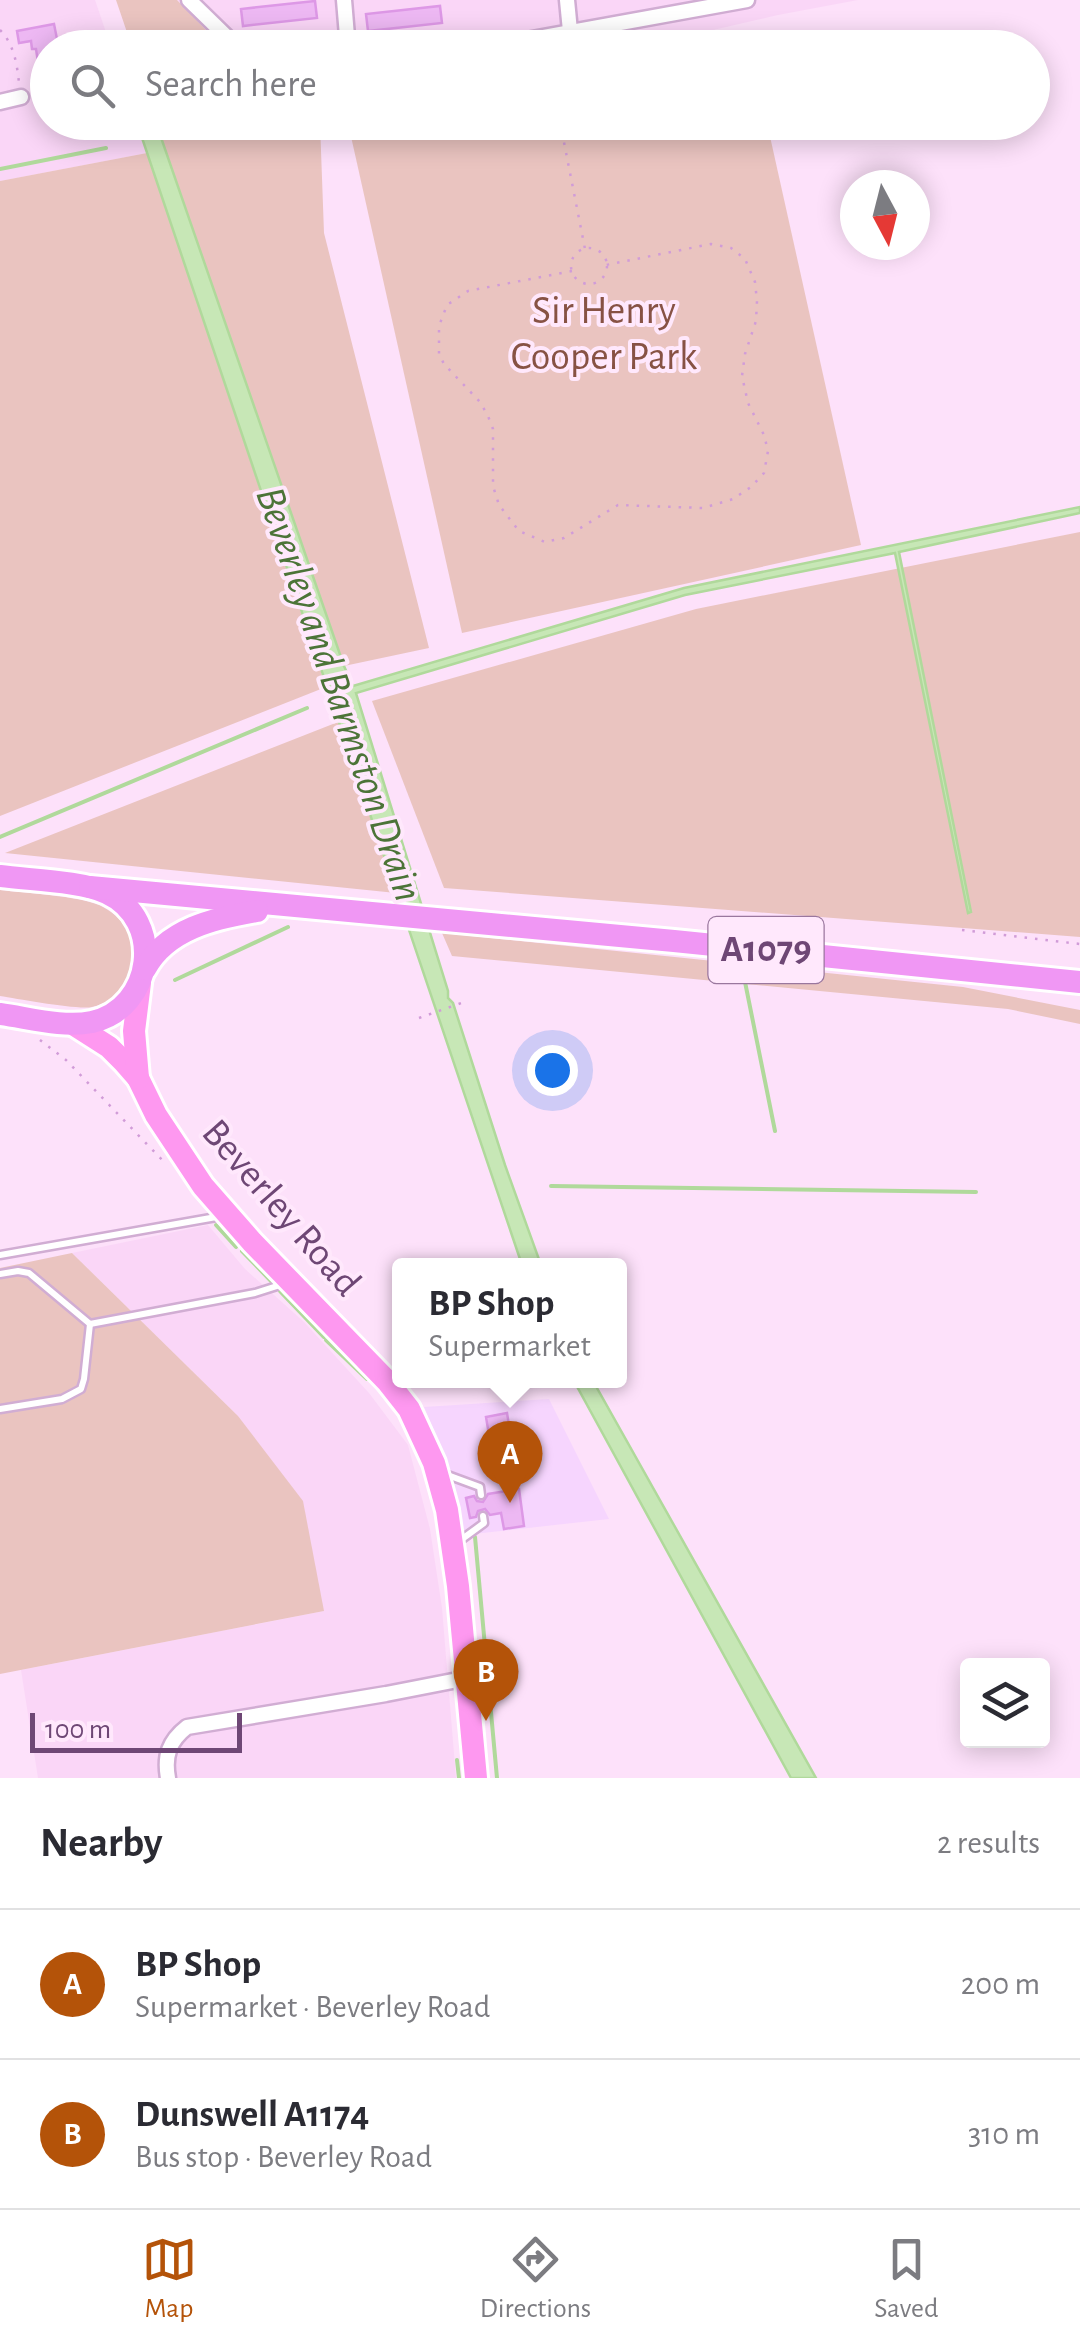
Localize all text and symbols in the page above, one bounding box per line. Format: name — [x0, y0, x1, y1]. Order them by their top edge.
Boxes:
search box — [30, 30, 1050, 140]
icon: search — [65, 58, 120, 113]
text: Search here — [145, 66, 317, 104]
north arrow — [840, 170, 930, 260]
park label: Sir Henry Cooper Park — [511, 291, 697, 377]
water label: Beverley and Barmston Drain — [248, 481, 430, 907]
road number: A1079 — [708, 917, 824, 983]
your location — [527, 1045, 578, 1096]
street label: Beverley Road — [194, 1112, 368, 1304]
popup — [392, 1258, 627, 1388]
text: BP Shop — [428, 1285, 555, 1323]
text: Supermarket — [428, 1330, 591, 1362]
pin: A — [478, 1420, 542, 1503]
pin: B — [454, 1638, 518, 1721]
map controls — [960, 1658, 1050, 1748]
button: layers — [960, 1658, 1050, 1748]
scale bar — [30, 1708, 242, 1752]
text: 100 m — [45, 1716, 111, 1744]
text: Nearby — [40, 1822, 163, 1864]
text: 2 results — [937, 1827, 1040, 1859]
text: BP Shop — [135, 1946, 261, 1984]
text: A — [63, 1968, 82, 2000]
text: 200 m — [961, 1968, 1040, 2000]
text: Supermarket · Beverley Road — [135, 1991, 490, 2023]
text: Dunswell A1174 — [135, 2096, 369, 2134]
text: B — [63, 2118, 82, 2150]
text: 310 m — [968, 2118, 1040, 2150]
text: Bus stop · Beverley Road — [135, 2141, 432, 2173]
tab: Map — [142, 2232, 197, 2326]
tab: Directions — [480, 2232, 591, 2326]
tab: Saved — [874, 2232, 938, 2326]

